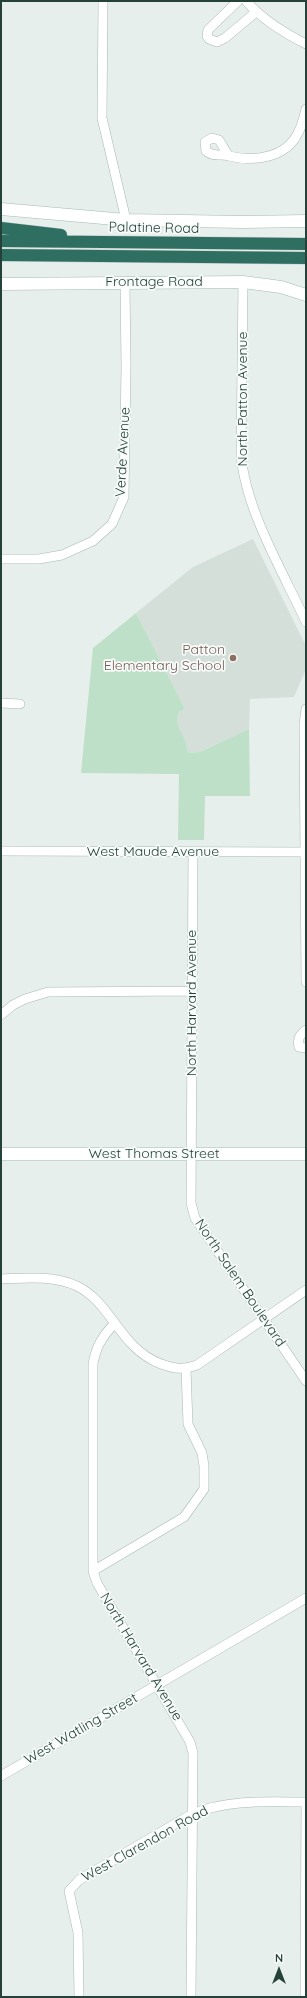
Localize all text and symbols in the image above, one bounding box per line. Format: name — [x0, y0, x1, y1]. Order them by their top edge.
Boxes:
street label: Palatine Road — [108, 219, 200, 237]
street label: Frontage Road — [105, 274, 203, 290]
street label: North Patton Avenue — [235, 332, 251, 466]
street label: Verde Avenue — [112, 407, 134, 497]
place label: Patton Elementary School — [104, 642, 225, 674]
marker: Patton Elementary School — [228, 653, 238, 663]
street label: West Maude Avenue — [87, 844, 219, 860]
street label: North Harvard Avenue — [184, 930, 200, 1076]
street label: West Thomas Street — [88, 1146, 220, 1162]
street label: North Salem Boulevard — [191, 1216, 289, 1350]
street label: North Harvard Avenue — [96, 1590, 186, 1724]
street label: West Watling Street — [21, 1690, 141, 1768]
street label: West Clarendon Road — [79, 1802, 211, 1886]
north arrow — [259, 1950, 299, 1990]
text: N — [275, 1951, 283, 1965]

